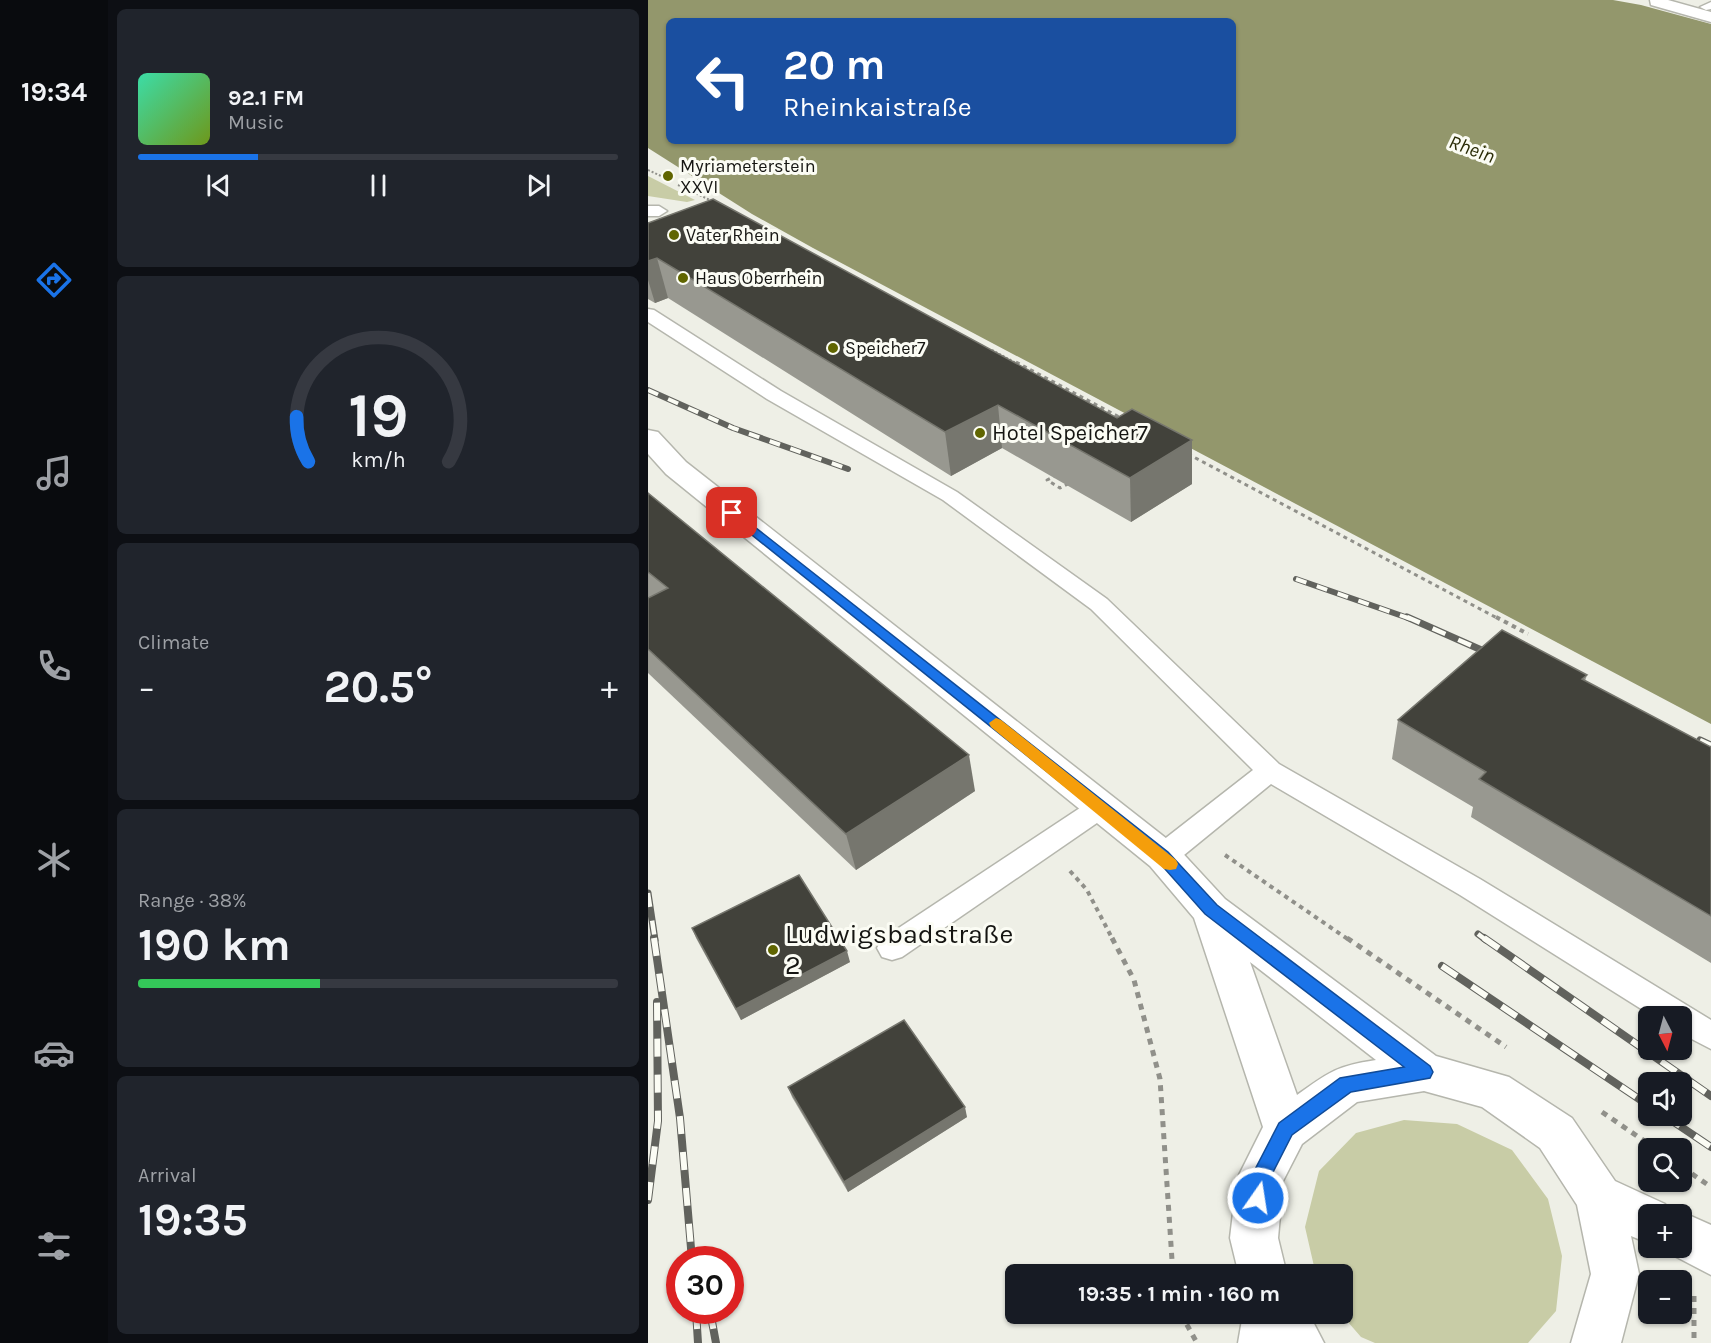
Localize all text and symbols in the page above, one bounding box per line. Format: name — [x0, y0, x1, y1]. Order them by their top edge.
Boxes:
text: 20 m — [783, 40, 885, 90]
icon: left — [684, 42, 762, 120]
text: 19:34 — [21, 76, 87, 108]
text: 92.1 FM — [228, 85, 304, 111]
text: Rheinkaistraße — [783, 91, 972, 123]
text: Music — [228, 111, 284, 134]
water label: Rhein — [1446, 130, 1498, 168]
place label: Myriameterstein XXVI — [680, 155, 816, 198]
icon: previous — [202, 169, 235, 202]
icon: pause — [362, 169, 395, 202]
icon: next — [522, 169, 555, 202]
marker: Myriameterstein XXVI — [661, 169, 675, 183]
place label: Vater Rhein — [686, 224, 780, 246]
marker: Vater Rhein — [667, 228, 681, 242]
icon: directions — [33, 259, 75, 301]
place label: Haus Oberrhein — [695, 267, 822, 289]
marker: Haus Oberrhein — [676, 271, 690, 285]
place label: Speicher7 — [845, 337, 926, 359]
marker: Speicher7 — [826, 341, 840, 355]
text: 19 — [348, 379, 408, 452]
place label: Hotel Speicher7 — [992, 420, 1148, 446]
marker: Hotel Speicher7 — [973, 426, 987, 440]
text: km/h — [351, 447, 405, 472]
icon: music — [33, 452, 75, 494]
pin — [706, 487, 757, 538]
icon: arrive — [715, 496, 748, 529]
text: Climate — [138, 631, 209, 654]
icon: phone — [33, 645, 75, 687]
text: 20.5° — [323, 661, 433, 713]
text: − — [138, 668, 155, 706]
text: + — [601, 668, 618, 706]
icon: climate — [33, 839, 75, 881]
text: Range · 38% — [138, 889, 247, 912]
place label: Ludwigsbadstraße 2 — [785, 918, 1013, 981]
text: 190 km — [138, 919, 291, 971]
marker: Ludwigsbadstraße 2 — [766, 943, 780, 957]
north arrow — [1638, 1006, 1692, 1060]
map controls — [1638, 1006, 1692, 1324]
icon: car — [33, 1032, 75, 1074]
button: sound — [1638, 1072, 1692, 1126]
button: search — [1638, 1138, 1692, 1192]
text: Arrival — [138, 1164, 197, 1187]
position arrow — [1226, 1166, 1290, 1230]
text: 19:35 — [138, 1194, 248, 1246]
button: + — [1638, 1204, 1692, 1258]
icon: filters — [33, 1225, 75, 1267]
speed limit sign: 30 — [666, 1246, 744, 1324]
button: − — [1638, 1270, 1692, 1324]
text: 19:35 · 1 min · 160 m — [1078, 1281, 1280, 1307]

